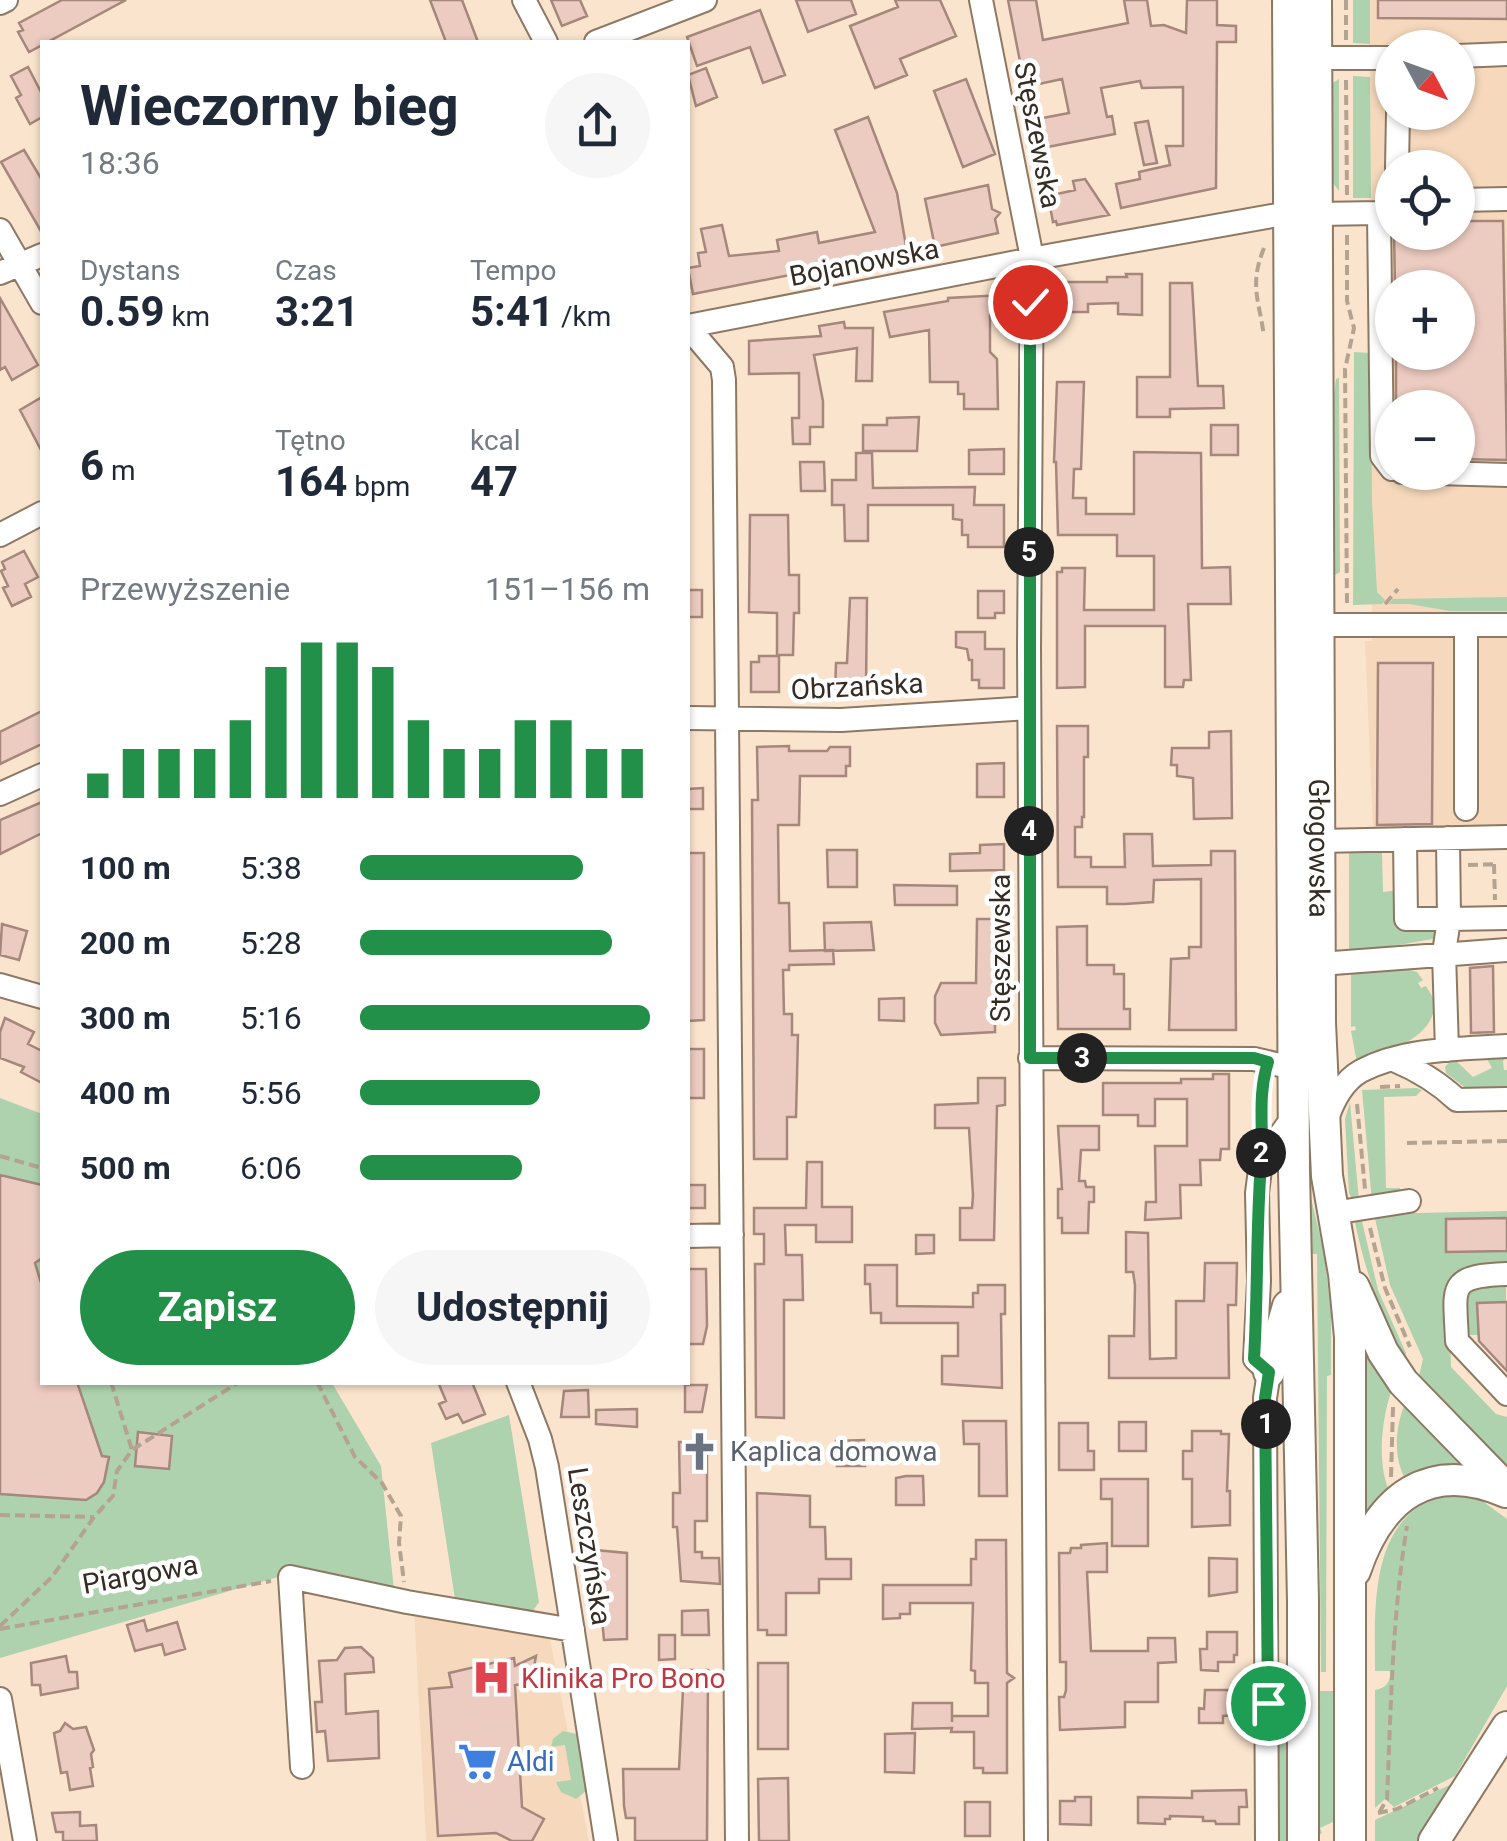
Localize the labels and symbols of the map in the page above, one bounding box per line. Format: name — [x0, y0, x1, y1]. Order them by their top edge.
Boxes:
north arrow — [1375, 30, 1475, 130]
street label: Stęszewska — [1007, 59, 1068, 211]
street label: Bojanowska — [786, 232, 942, 293]
pin — [988, 260, 1073, 345]
pin: 5 — [1004, 527, 1054, 577]
street label: Obrzańska — [790, 667, 924, 706]
street label: Głogowska — [1302, 778, 1336, 918]
pin: 4 — [1004, 806, 1054, 856]
street label: Stęszewska — [984, 874, 1017, 1022]
pin: 3 — [1057, 1033, 1107, 1083]
pin: 2 — [1236, 1128, 1286, 1178]
pin: 1 — [1241, 1399, 1291, 1449]
church icon: Kaplica domowa — [679, 1430, 721, 1472]
place label: Kaplica domowa — [730, 1435, 938, 1468]
street label: Leszczyńska — [561, 1465, 618, 1627]
street label: Piargowa — [80, 1548, 201, 1601]
hospital icon: Klinika Pro Bono — [470, 1657, 512, 1699]
pin — [1226, 1661, 1311, 1746]
place label: Klinika Pro Bono — [521, 1662, 725, 1695]
supermarket icon: Aldi — [456, 1740, 498, 1782]
place label: Aldi — [507, 1745, 555, 1778]

